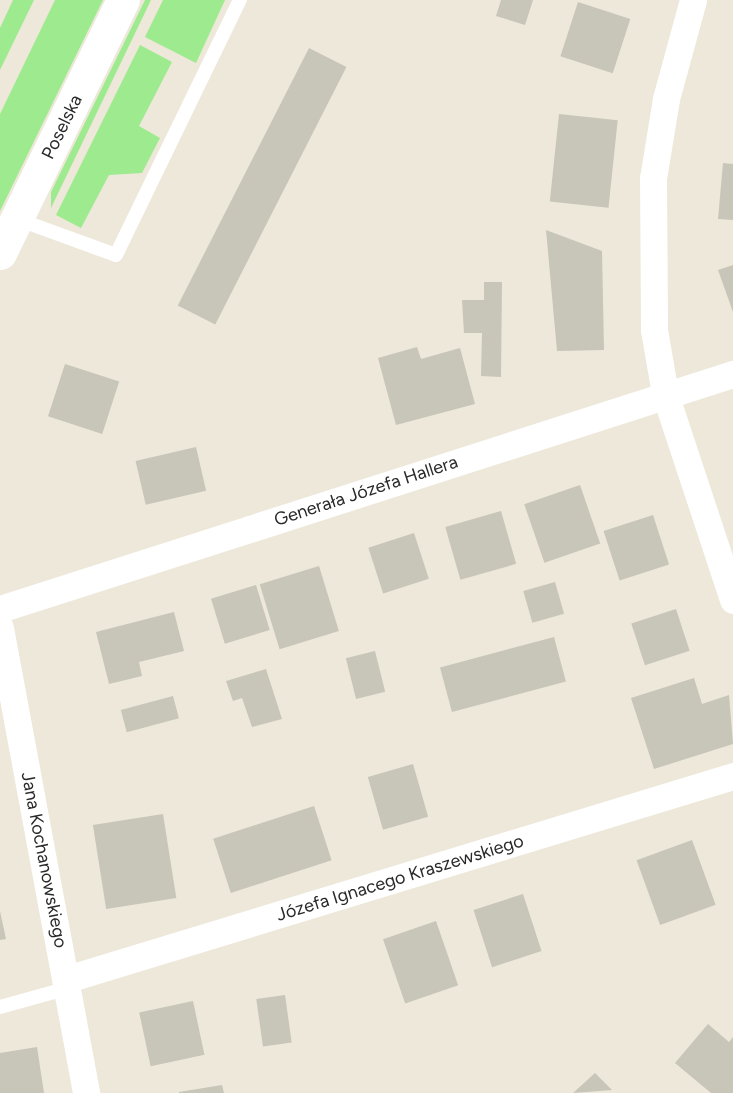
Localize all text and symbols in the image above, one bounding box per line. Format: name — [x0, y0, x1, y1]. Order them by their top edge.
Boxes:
street label: Poselska — [37, 91, 87, 163]
street label: Generała Józefa Hallera — [272, 451, 460, 531]
street label: Jana Kochanowskiego — [16, 770, 72, 950]
street label: Józefa Ignacego Kraszewskiego — [274, 830, 526, 926]

